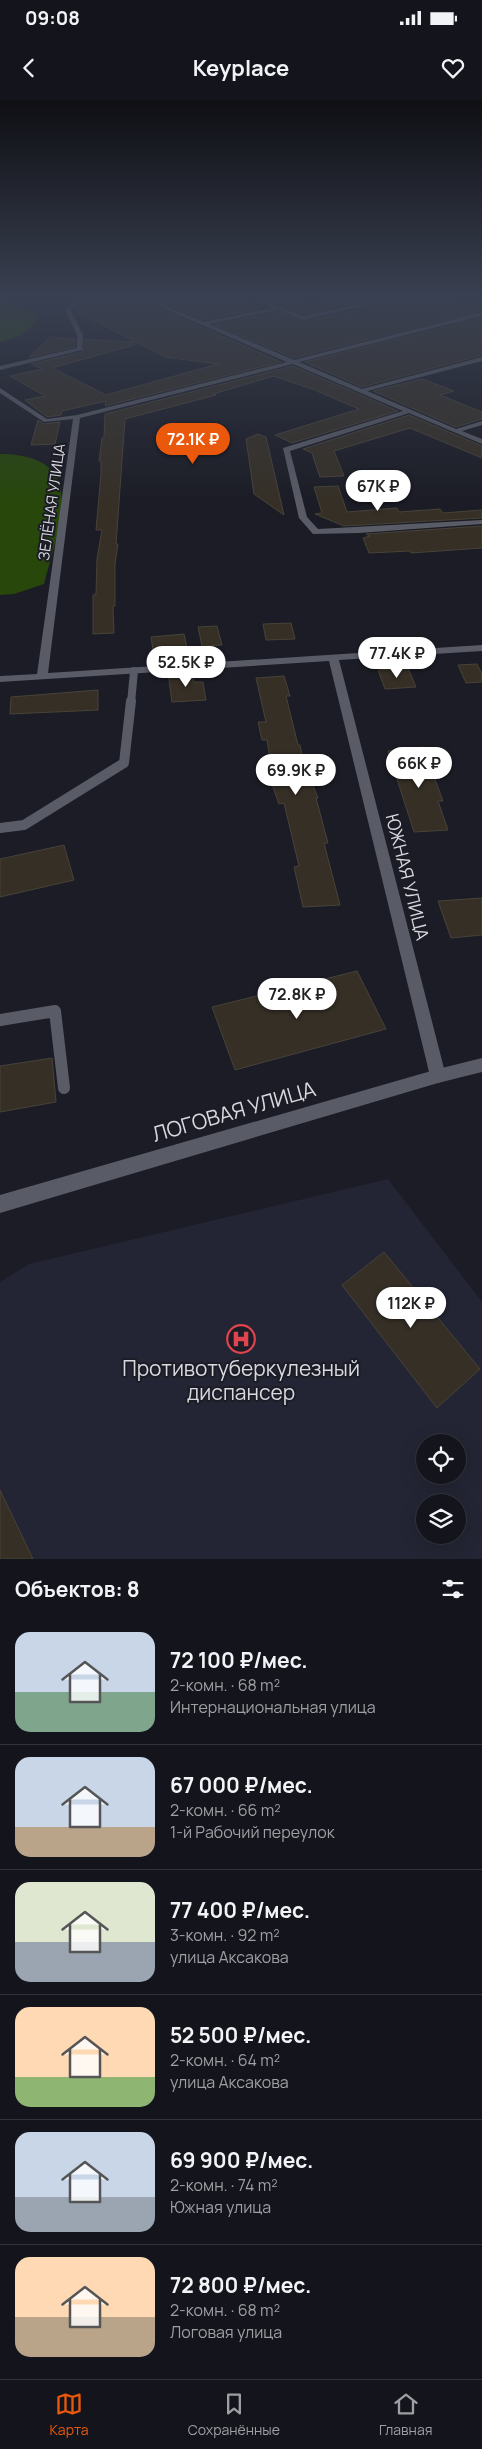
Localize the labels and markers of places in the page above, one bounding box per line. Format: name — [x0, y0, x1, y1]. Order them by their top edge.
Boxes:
pin: 72.1K ₽ — [147, 422, 239, 465]
pin: 67K ₽ — [343, 470, 413, 512]
pin: 77.4K ₽ — [351, 636, 443, 679]
pin: 52.5K ₽ — [140, 646, 232, 688]
pin: 66K ₽ — [384, 746, 454, 789]
pin: 69.9K ₽ — [250, 754, 342, 796]
pin: 72.8K ₽ — [251, 978, 343, 1020]
pin: 112K ₽ — [370, 1286, 452, 1329]
hospital icon: Противотуберкулезный диспансер — [226, 1324, 256, 1354]
place label: Противотуберкулезный диспансер — [122, 1354, 360, 1406]

